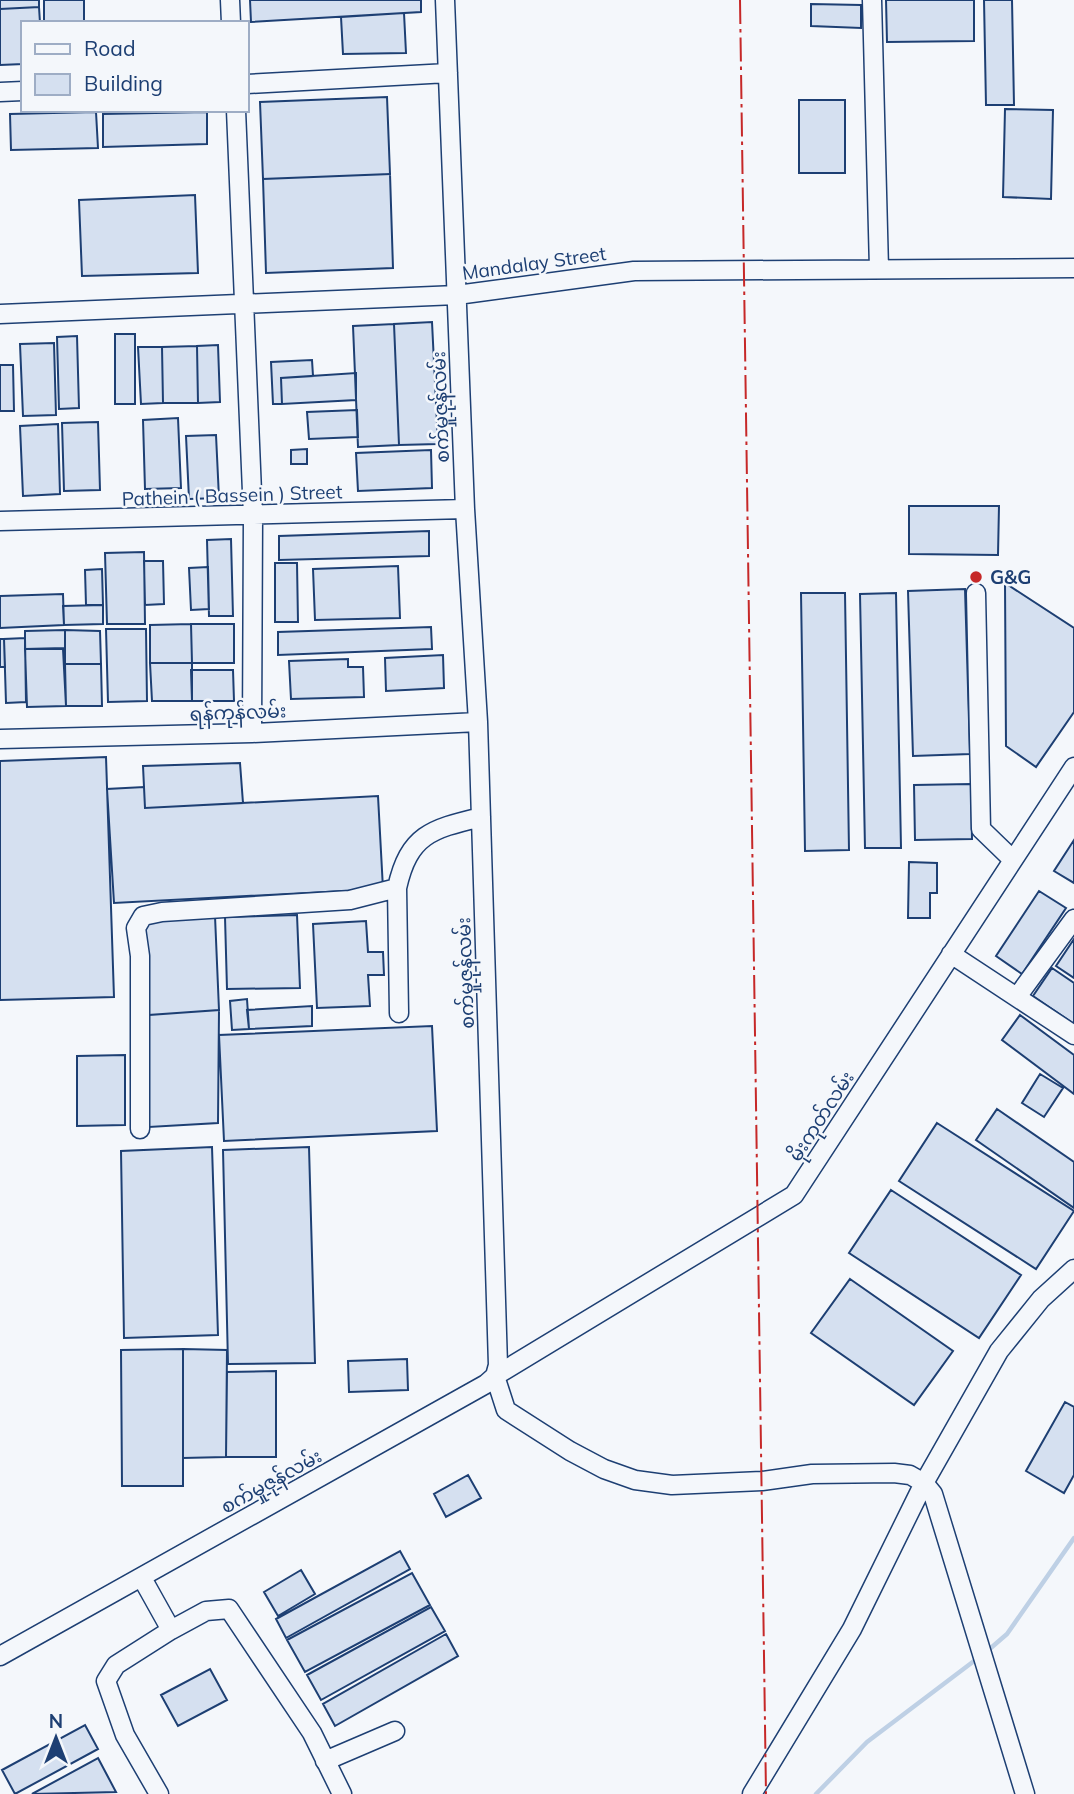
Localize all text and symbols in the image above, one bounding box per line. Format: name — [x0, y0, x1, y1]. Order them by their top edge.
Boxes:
legend — [21, 21, 248, 112]
text: Road — [84, 35, 135, 61]
text: Building — [84, 70, 163, 96]
street label: Mandalay Street — [461, 241, 608, 285]
street label: စက်မှုဇုန်လမ်း — [424, 351, 459, 463]
street label: Pathein ( Bassein ) Street — [121, 479, 343, 511]
place label: G&G — [990, 565, 1031, 589]
marker: G&G — [968, 569, 984, 585]
street label: ရန်ကုန်လမ်း — [189, 696, 287, 731]
street label: စက်မှုဇုန်လမ်း — [449, 917, 484, 1029]
street label: မိုးကုတ်လမ်း — [781, 1065, 863, 1168]
street label: စက်မှုဇုန်လမ်း — [215, 1442, 328, 1523]
north arrow — [21, 1703, 91, 1773]
text: N — [49, 1709, 63, 1733]

